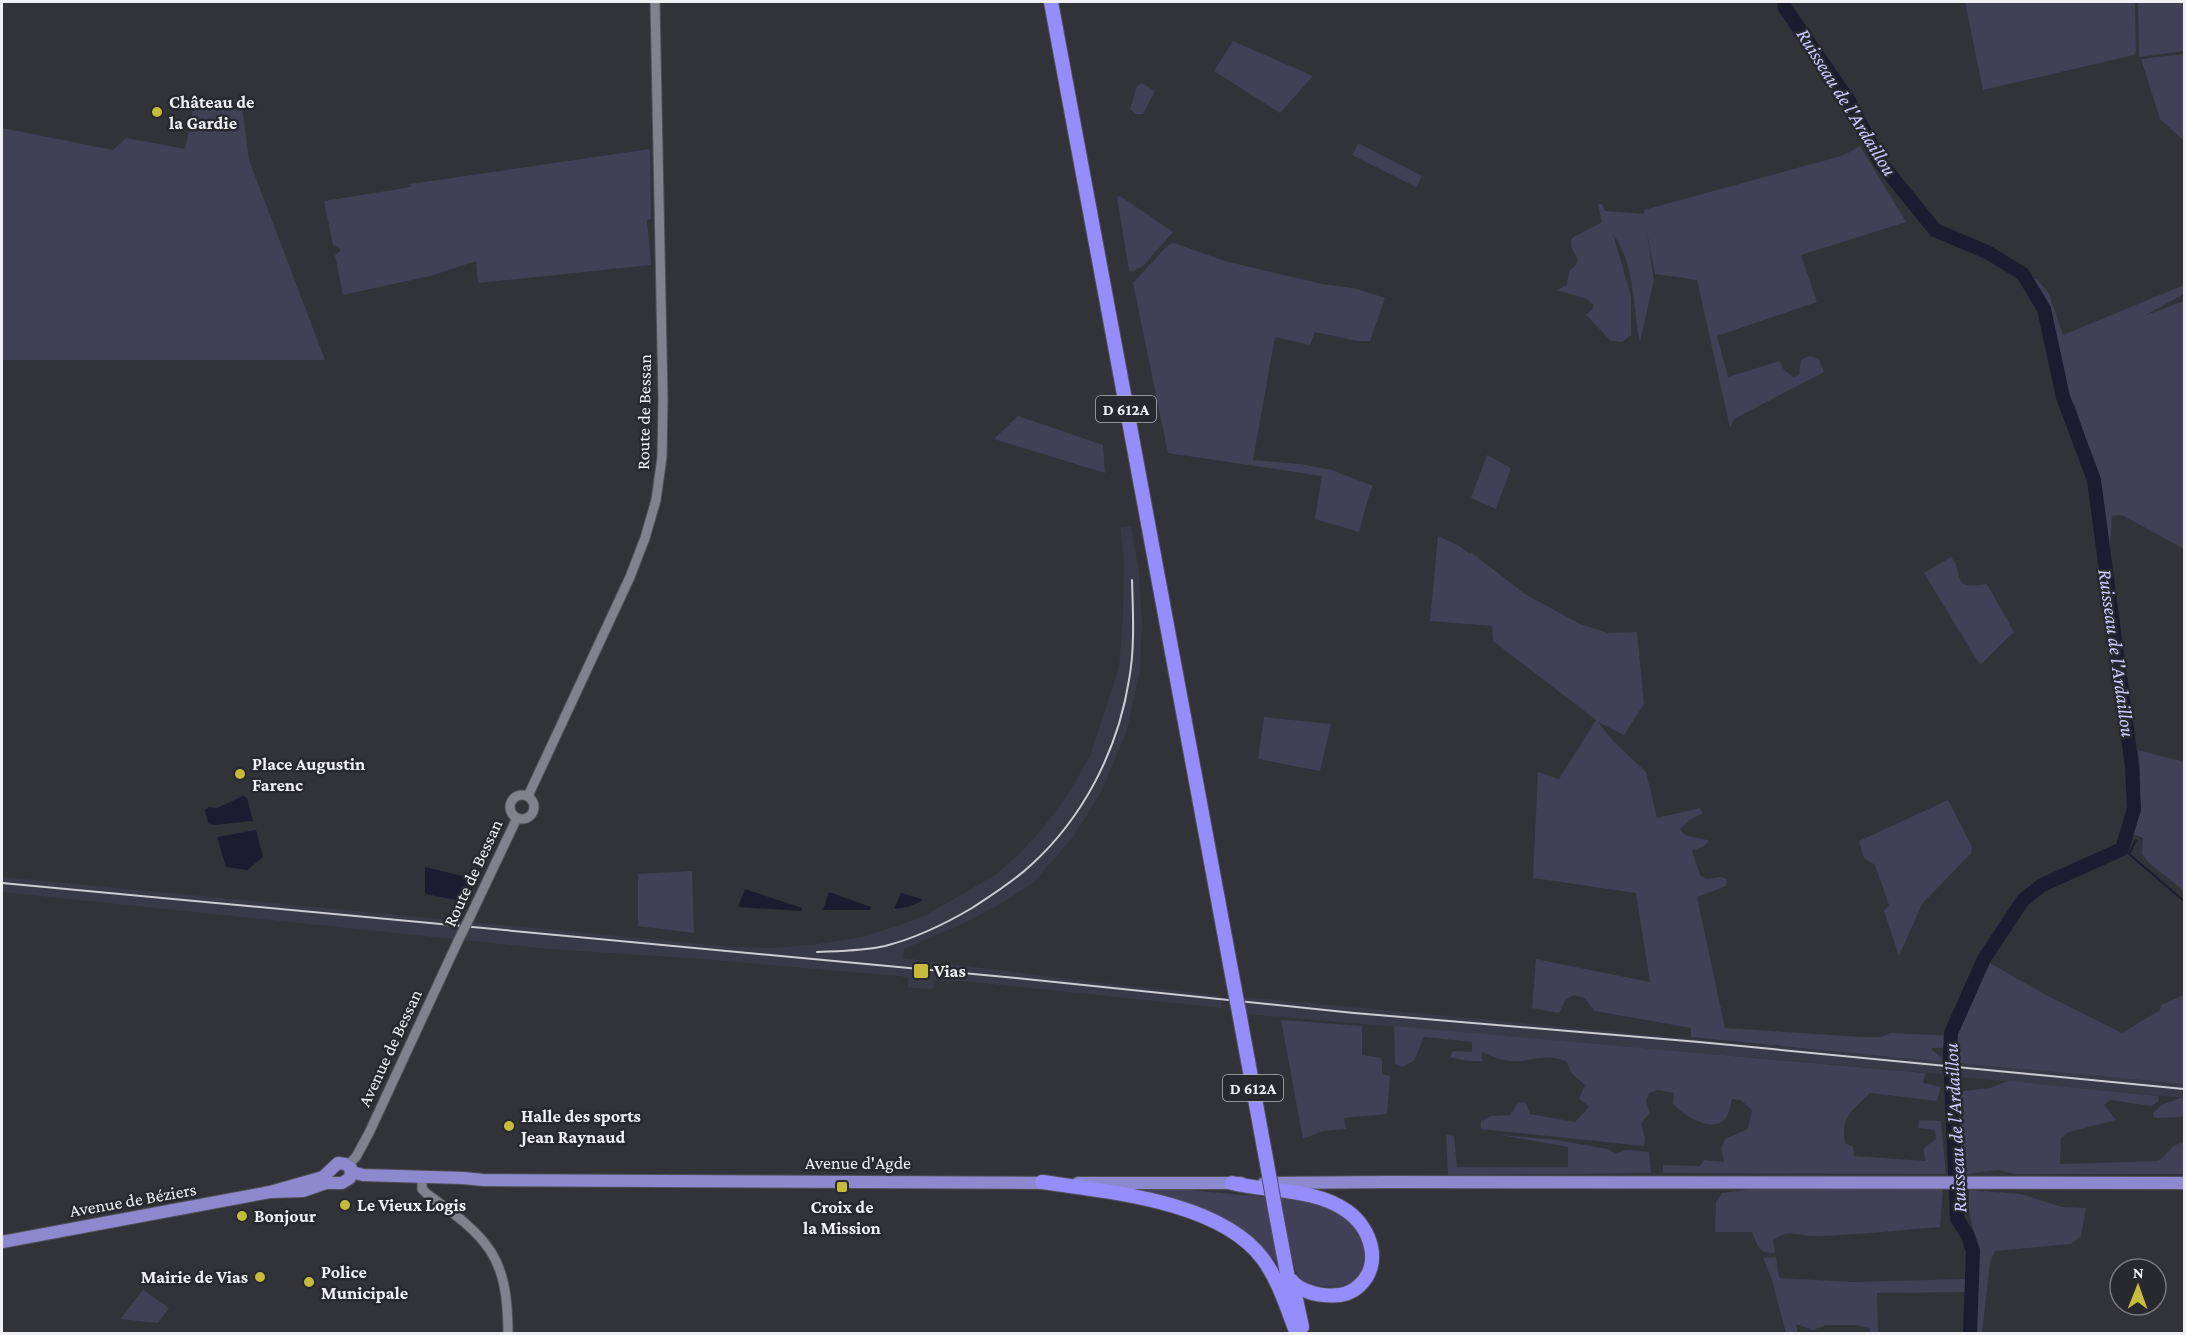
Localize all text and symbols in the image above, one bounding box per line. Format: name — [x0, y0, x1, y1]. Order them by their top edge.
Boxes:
water label: Ruisseau de l'Ardaillou — [1793, 24, 1901, 180]
place label: Château de la Gardie — [169, 92, 254, 133]
marker: Château de la Gardie — [150, 105, 164, 119]
street label: Route de Bessan — [633, 354, 655, 470]
road number: D 612A — [1096, 396, 1156, 422]
water label: Ruisseau de l'Ardaillou — [2094, 567, 2140, 739]
place label: Place Augustin Farenc — [252, 754, 366, 795]
marker: Place Augustin Farenc — [233, 767, 247, 781]
street label: Route de Bessan — [439, 816, 507, 930]
place label: Vias — [933, 961, 966, 981]
marker: Vias — [912, 962, 930, 980]
street label: Avenue de Bessan — [354, 986, 426, 1110]
water label: Ruisseau de l'Ardaillou — [1940, 1043, 1970, 1213]
road number: D 612A — [1223, 1075, 1283, 1101]
place label: Halle des sports Jean Raynaud — [519, 1106, 641, 1147]
marker: Halle des sports Jean Raynaud — [502, 1119, 516, 1133]
street label: Avenue d'Agde — [805, 1153, 911, 1173]
street label: Avenue de Béziers — [68, 1179, 198, 1221]
marker: Croix de la Mission — [835, 1180, 849, 1194]
place label: Le Vieux Logis — [357, 1195, 466, 1215]
place label: Croix de la Mission — [803, 1197, 882, 1238]
marker: Le Vieux Logis — [338, 1198, 352, 1212]
place label: Bonjour — [254, 1206, 316, 1227]
marker: Bonjour — [235, 1209, 249, 1223]
north arrow — [2108, 1257, 2168, 1317]
place label: Police Municipale — [321, 1262, 408, 1303]
text: N — [2133, 1264, 2144, 1281]
place label: Mairie de Vias — [141, 1267, 248, 1287]
marker: Mairie de Vias — [253, 1270, 267, 1284]
marker: Police Municipale — [302, 1275, 316, 1289]

